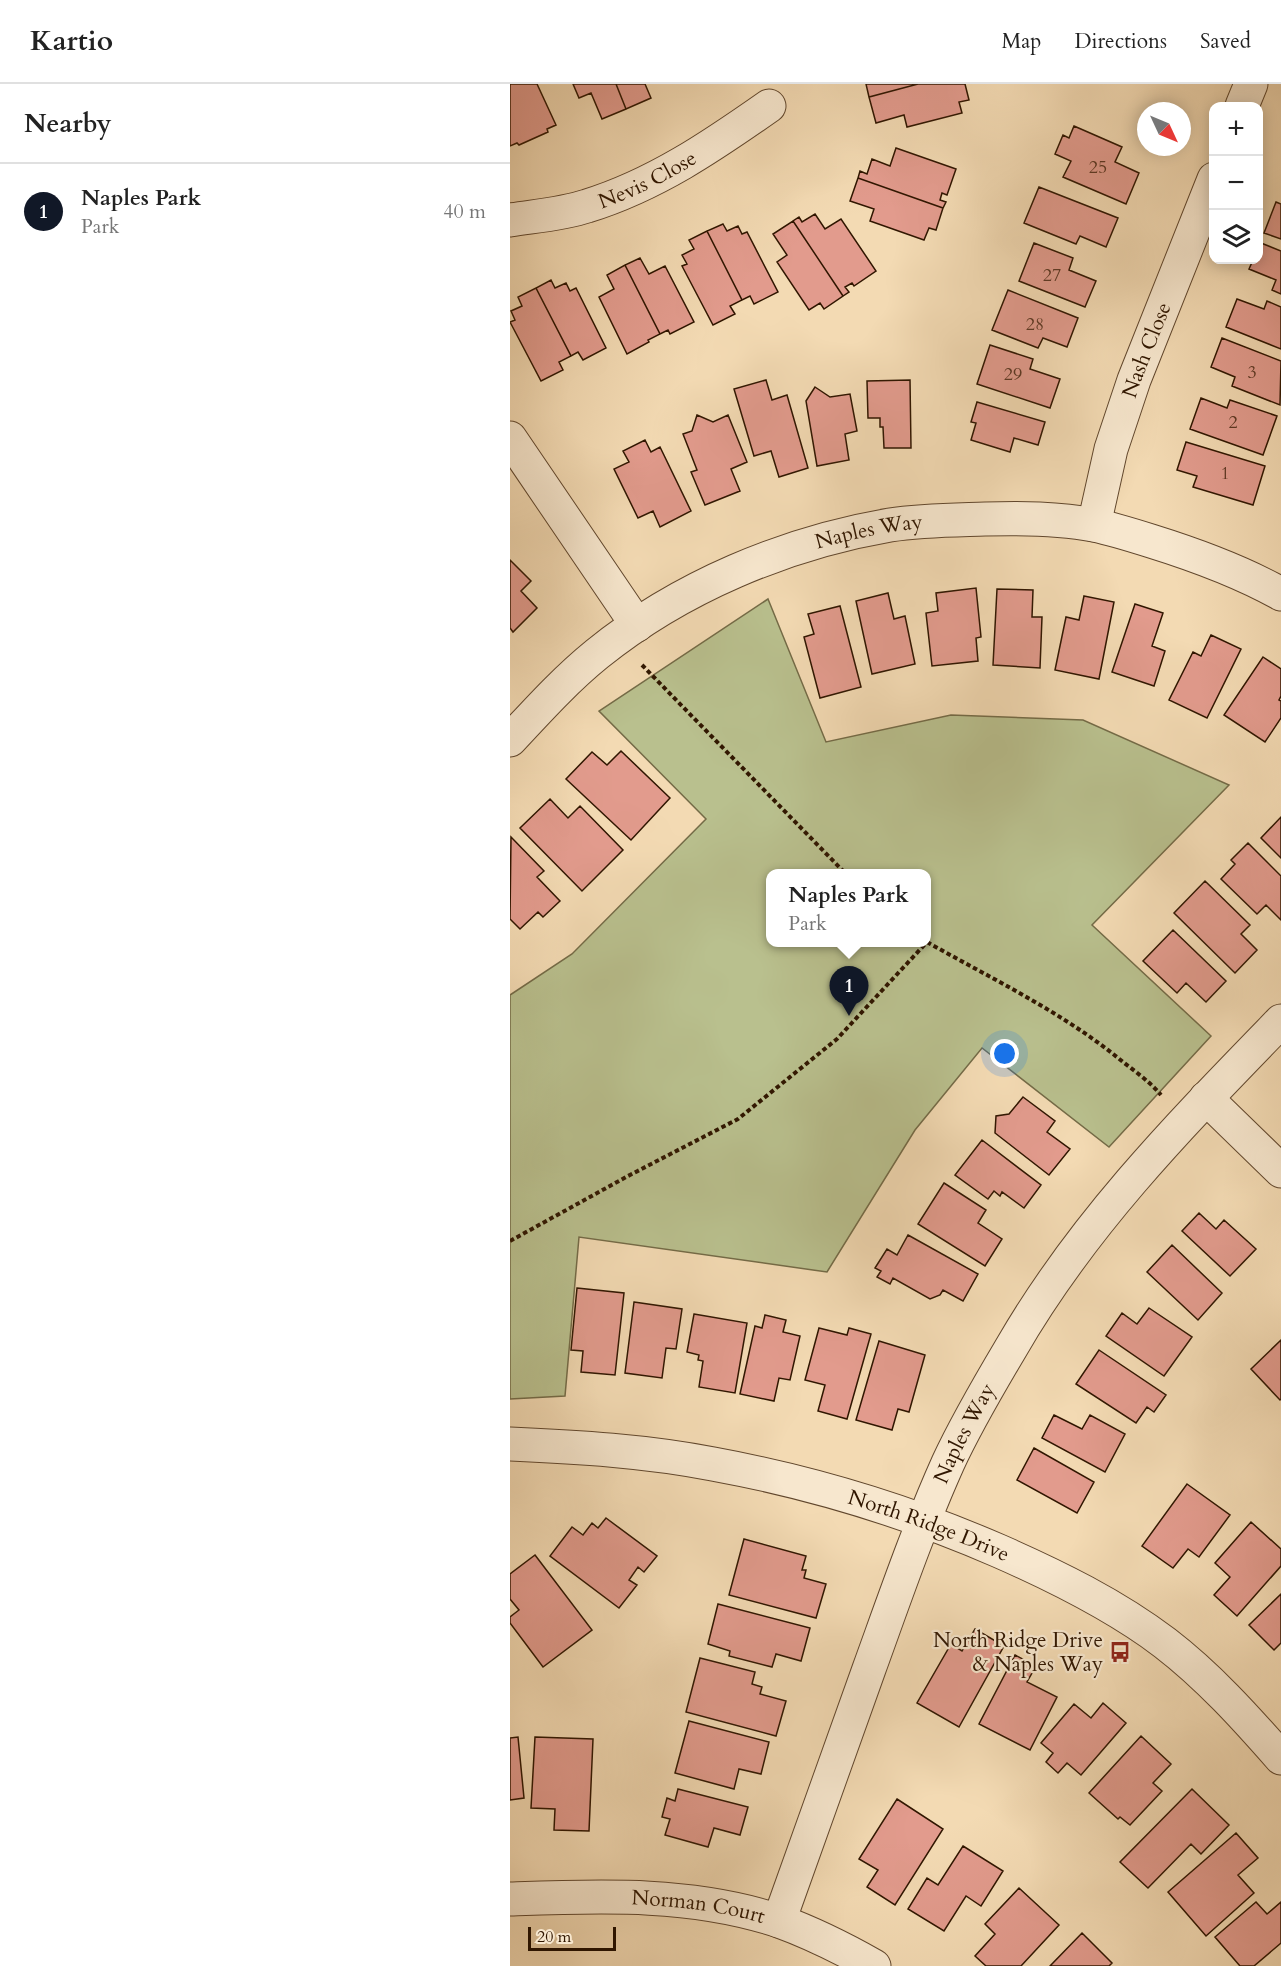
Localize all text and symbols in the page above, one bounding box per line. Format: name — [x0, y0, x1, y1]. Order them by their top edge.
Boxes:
text: Kartio — [30, 22, 113, 60]
text: Map — [1001, 27, 1041, 56]
text: Directions — [1074, 27, 1167, 56]
text: Saved — [1200, 27, 1251, 56]
north arrow — [1137, 102, 1191, 156]
map controls — [1209, 102, 1263, 264]
button: + — [1209, 102, 1263, 156]
text: Nearby — [24, 106, 112, 141]
street label: Nevis Close — [594, 144, 702, 216]
house number: 25 — [1089, 155, 1107, 180]
button: − — [1209, 156, 1263, 210]
text: Naples Park — [81, 183, 201, 213]
text: 1 — [38, 198, 49, 225]
text: 40 m — [443, 198, 486, 225]
button: layers — [1209, 210, 1263, 264]
text: Park — [81, 213, 119, 240]
house number: 27 — [1043, 263, 1061, 288]
street label: Nash Close — [1115, 298, 1179, 402]
house number: 28 — [1026, 312, 1044, 337]
house number: 3 — [1247, 360, 1257, 385]
house number: 29 — [1004, 362, 1022, 387]
house number: 2 — [1228, 410, 1238, 435]
house number: 1 — [1220, 461, 1230, 486]
street label: Naples Way — [812, 507, 924, 557]
popup — [766, 869, 931, 947]
text: Naples Park — [788, 880, 909, 910]
text: Park — [788, 910, 827, 937]
pin: 1 — [830, 966, 868, 1016]
your location — [990, 1039, 1019, 1068]
street label: Naples Way — [927, 1378, 1002, 1488]
street label: North Ridge Drive — [845, 1483, 1014, 1569]
place label: North Ridge Drive & Naples Way — [933, 1626, 1103, 1679]
bus stop icon: North Ridge Drive & Naples Way — [1108, 1640, 1132, 1664]
street label: Norman Court — [631, 1883, 769, 1931]
scale bar — [528, 1924, 616, 1952]
text: 20 m — [537, 1926, 571, 1948]

